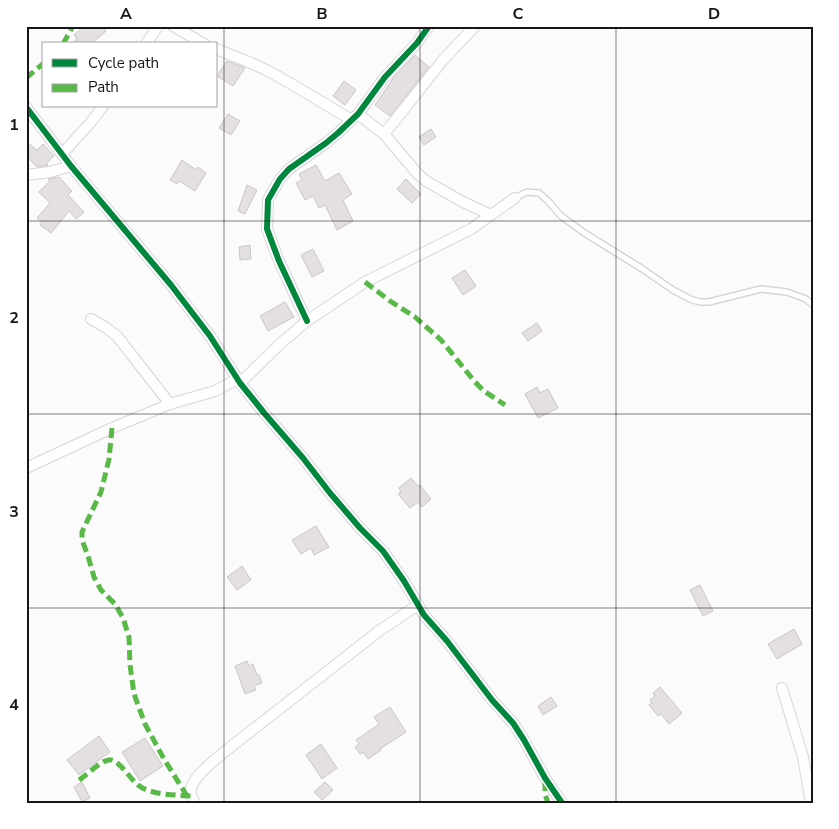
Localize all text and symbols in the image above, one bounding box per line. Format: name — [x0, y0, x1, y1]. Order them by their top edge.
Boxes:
text: A — [120, 3, 132, 25]
text: B — [316, 3, 328, 25]
text: C — [513, 3, 524, 25]
text: D — [708, 3, 720, 25]
legend — [42, 42, 218, 108]
text: Cycle path — [88, 53, 159, 73]
text: Path — [88, 77, 119, 97]
text: 1 — [9, 114, 19, 136]
text: 2 — [9, 307, 19, 329]
text: 3 — [9, 501, 19, 523]
text: 4 — [9, 694, 19, 716]

